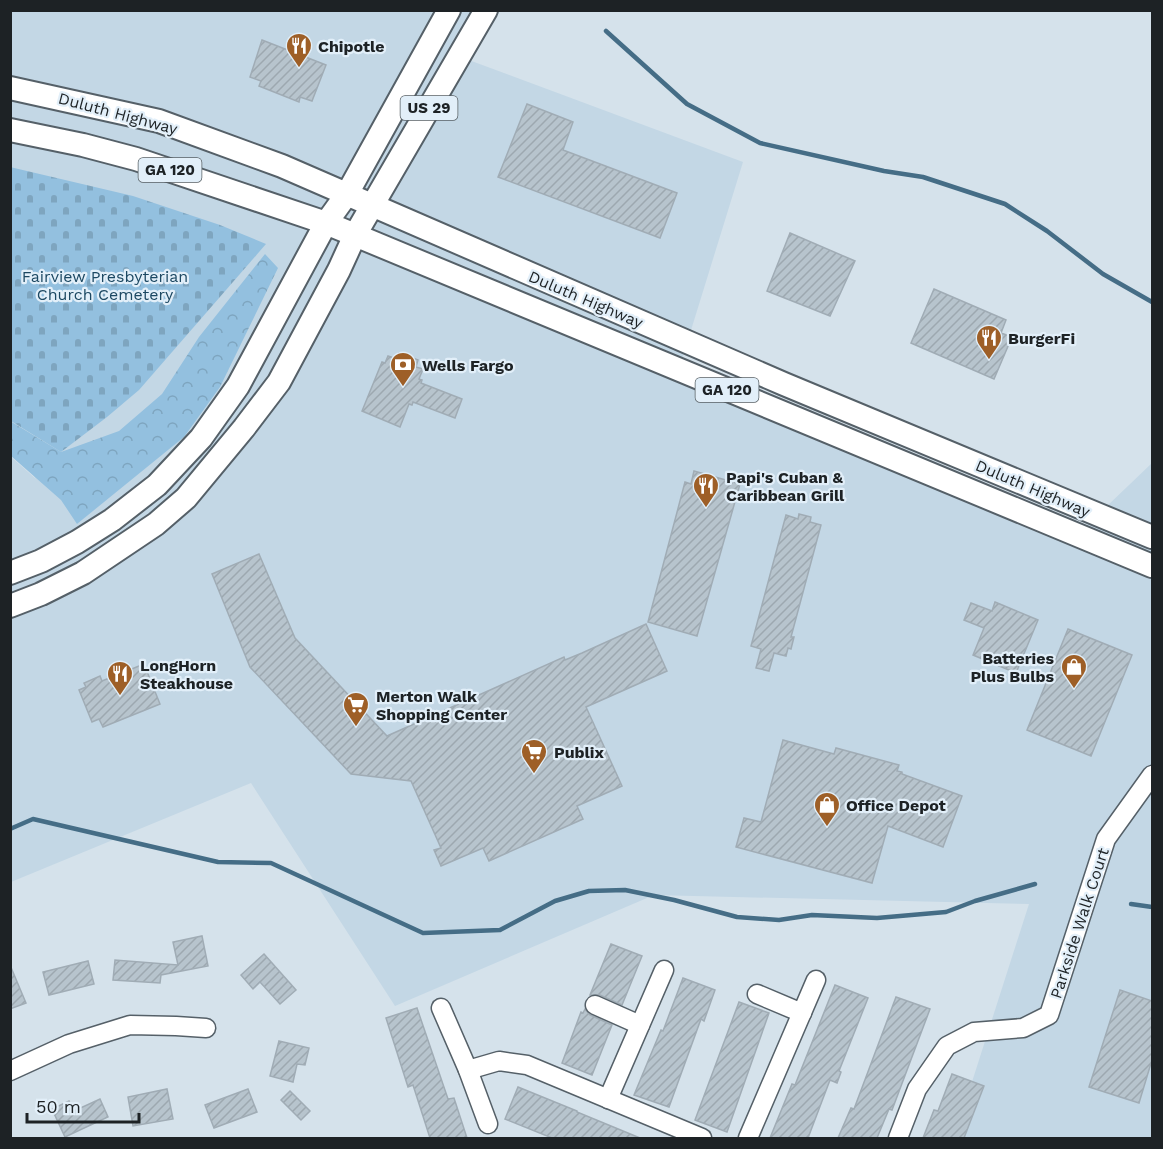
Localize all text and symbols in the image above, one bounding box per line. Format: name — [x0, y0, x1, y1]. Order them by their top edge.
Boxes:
restaurant icon: Chipotle — [284, 31, 314, 69]
place label: Chipotle — [318, 37, 385, 56]
street label: Duluth Highway — [56, 88, 180, 139]
road number: US 29 — [400, 96, 458, 120]
road number: GA 120 — [138, 158, 201, 182]
park label: Fairview Presbyterian Church Cemetery — [22, 267, 188, 304]
street label: Duluth Highway — [526, 267, 647, 332]
restaurant icon: BurgerFi — [974, 323, 1004, 361]
place label: BurgerFi — [1008, 329, 1075, 348]
bank icon: Wells Fargo — [388, 350, 418, 388]
place label: Wells Fargo — [422, 356, 514, 375]
road number: GA 120 — [696, 378, 758, 402]
street label: Duluth Highway — [973, 456, 1094, 521]
place label: Papi's Cuban & Caribbean Grill — [726, 468, 845, 505]
restaurant icon: Papi's Cuban & Caribbean Grill — [691, 471, 721, 509]
place label: Batteries Plus Bulbs — [970, 649, 1054, 686]
shop icon: Batteries Plus Bulbs — [1059, 652, 1089, 690]
place label: LongHorn Steakhouse — [140, 656, 233, 693]
restaurant icon: LongHorn Steakhouse — [105, 659, 135, 697]
place label: Merton Walk Shopping Center — [376, 687, 507, 724]
supermarket icon: Merton Walk Shopping Center — [341, 690, 371, 728]
supermarket icon: Publix — [519, 737, 549, 775]
place label: Publix — [554, 743, 605, 762]
shop icon: Office Depot — [812, 790, 842, 828]
place label: Office Depot — [846, 796, 946, 815]
street label: Parkside Walk Court — [1046, 845, 1113, 1001]
scale bar — [27, 1086, 140, 1124]
text: 50 m — [36, 1096, 81, 1117]

